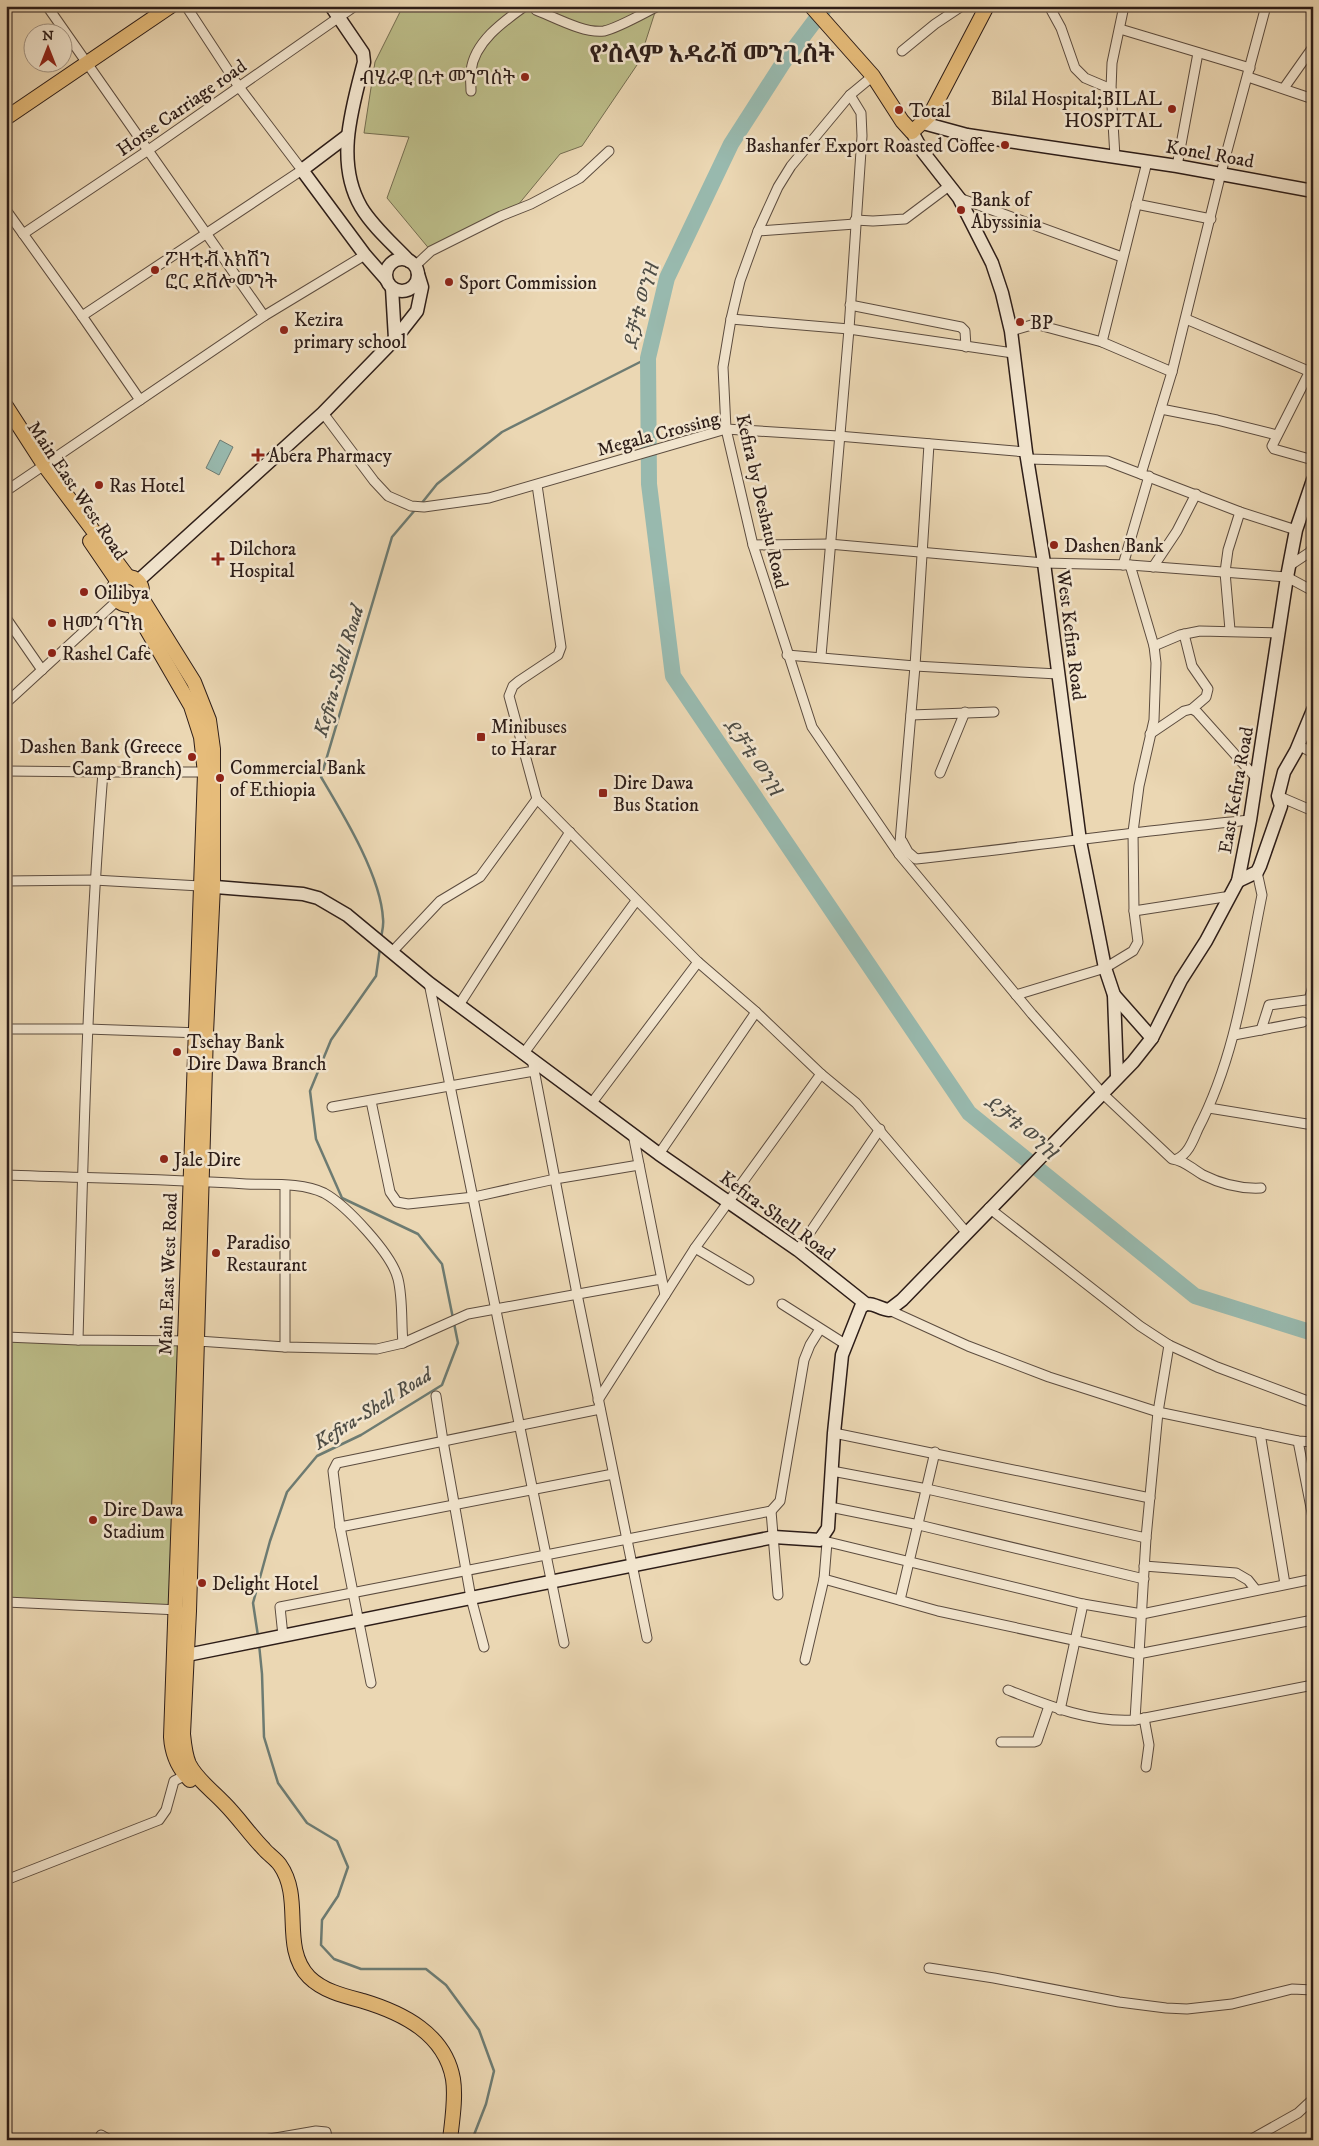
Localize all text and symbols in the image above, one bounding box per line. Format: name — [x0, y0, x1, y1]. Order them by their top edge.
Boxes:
north arrow — [22, 22, 72, 72]
text: N — [42, 27, 54, 45]
district label: የ'ሰላም አዳራሽ መንጊስት — [589, 40, 835, 70]
street label: Horse Carriage road — [113, 55, 252, 162]
place label: ብሄራዊ ቤተ መንግስት — [360, 67, 516, 90]
marker: ብሄራዊ ቤተ መንግስት — [519, 71, 531, 83]
place label: Bilal Hospital;BILAL HOSPITAL — [991, 88, 1162, 133]
place label: Total — [909, 100, 951, 123]
marker: Bilal Hospital;BILAL HOSPITAL — [1166, 103, 1178, 115]
marker: Total — [893, 104, 905, 116]
place label: Bashanfer Export Roasted Coffee — [745, 135, 995, 158]
street label: Konel Road — [1164, 135, 1256, 174]
marker: Bashanfer Export Roasted Coffee — [999, 139, 1011, 151]
place label: Bank of Abyssinia — [971, 189, 1042, 234]
marker: Bank of Abyssinia — [955, 204, 967, 216]
place label: ፖዘቲቭ አክሽን ፎር ደቨሎመንት — [165, 249, 278, 294]
water label: ደቻቱ ወንዝ — [619, 260, 666, 352]
marker: ፖዘቲቭ አክሽን ፎር ደቨሎመንት — [149, 264, 161, 276]
place label: Sport Commission — [459, 272, 597, 295]
marker: Sport Commission — [443, 276, 455, 288]
place label: Kezira primary school — [293, 309, 407, 354]
place label: BP — [1030, 312, 1053, 335]
marker: BP — [1014, 316, 1026, 328]
marker: Kezira primary school — [278, 324, 290, 336]
street label: Megala Crossing — [595, 407, 723, 462]
street label: Kefira by Deshatu Road — [730, 412, 793, 591]
street label: Main East West Road — [22, 417, 132, 565]
place label: Abera Pharmacy — [268, 445, 393, 468]
marker: Abera Pharmacy — [252, 449, 264, 461]
place label: Ras Hotel — [109, 475, 185, 498]
marker: Ras Hotel — [93, 479, 105, 491]
place label: Dashen Bank — [1064, 535, 1164, 558]
place label: Dilchora Hospital — [229, 538, 296, 583]
marker: Dashen Bank — [1048, 539, 1060, 551]
marker: Dilchora Hospital — [211, 552, 225, 566]
street label: West Kefira Road — [1051, 568, 1090, 702]
place label: Oilibya — [94, 582, 149, 605]
marker: Oilibya — [78, 586, 90, 598]
water label: Kefira-Shell Road — [309, 600, 371, 741]
place label: ዘመን ባንክ — [62, 613, 143, 636]
marker: ዘመን ባንክ — [46, 617, 58, 629]
place label: Rashel Cafe — [62, 643, 151, 666]
marker: Rashel Cafe — [46, 647, 58, 659]
water label: ደቻቱ ወንዝ — [717, 714, 787, 802]
place label: Minibuses to Harar — [491, 716, 567, 761]
street label: East Kefira Road — [1214, 725, 1259, 855]
marker: Minibuses to Harar — [475, 731, 487, 743]
place label: Dashen Bank (Greece Camp Branch) — [20, 736, 182, 781]
marker: Dashen Bank (Greece Camp Branch) — [186, 751, 198, 763]
place label: Commercial Bank of Ethiopia — [230, 757, 366, 802]
marker: Commercial Bank of Ethiopia — [214, 772, 226, 784]
place label: Dire Dawa Bus Station — [613, 772, 699, 817]
marker: Dire Dawa Bus Station — [597, 787, 609, 799]
place label: Tsehay Bank Dire Dawa Branch — [187, 1031, 327, 1076]
marker: Tsehay Bank Dire Dawa Branch — [171, 1046, 183, 1058]
water label: ደቻቱ ወንዝ — [978, 1090, 1063, 1167]
place label: Jale Dire — [172, 1149, 241, 1172]
marker: Jale Dire — [158, 1153, 170, 1165]
street label: Kefira-Shell Road — [715, 1167, 840, 1266]
street label: Main East West Road — [154, 1192, 183, 1356]
place label: Paradiso Restaurant — [226, 1232, 307, 1277]
marker: Paradiso Restaurant — [210, 1247, 222, 1259]
water label: Kefira-Shell Road — [308, 1361, 440, 1456]
place label: Dire Dawa Stadium — [103, 1499, 183, 1544]
marker: Dire Dawa Stadium — [87, 1514, 99, 1526]
place label: Delight Hotel — [212, 1573, 319, 1596]
marker: Delight Hotel — [196, 1577, 208, 1589]

